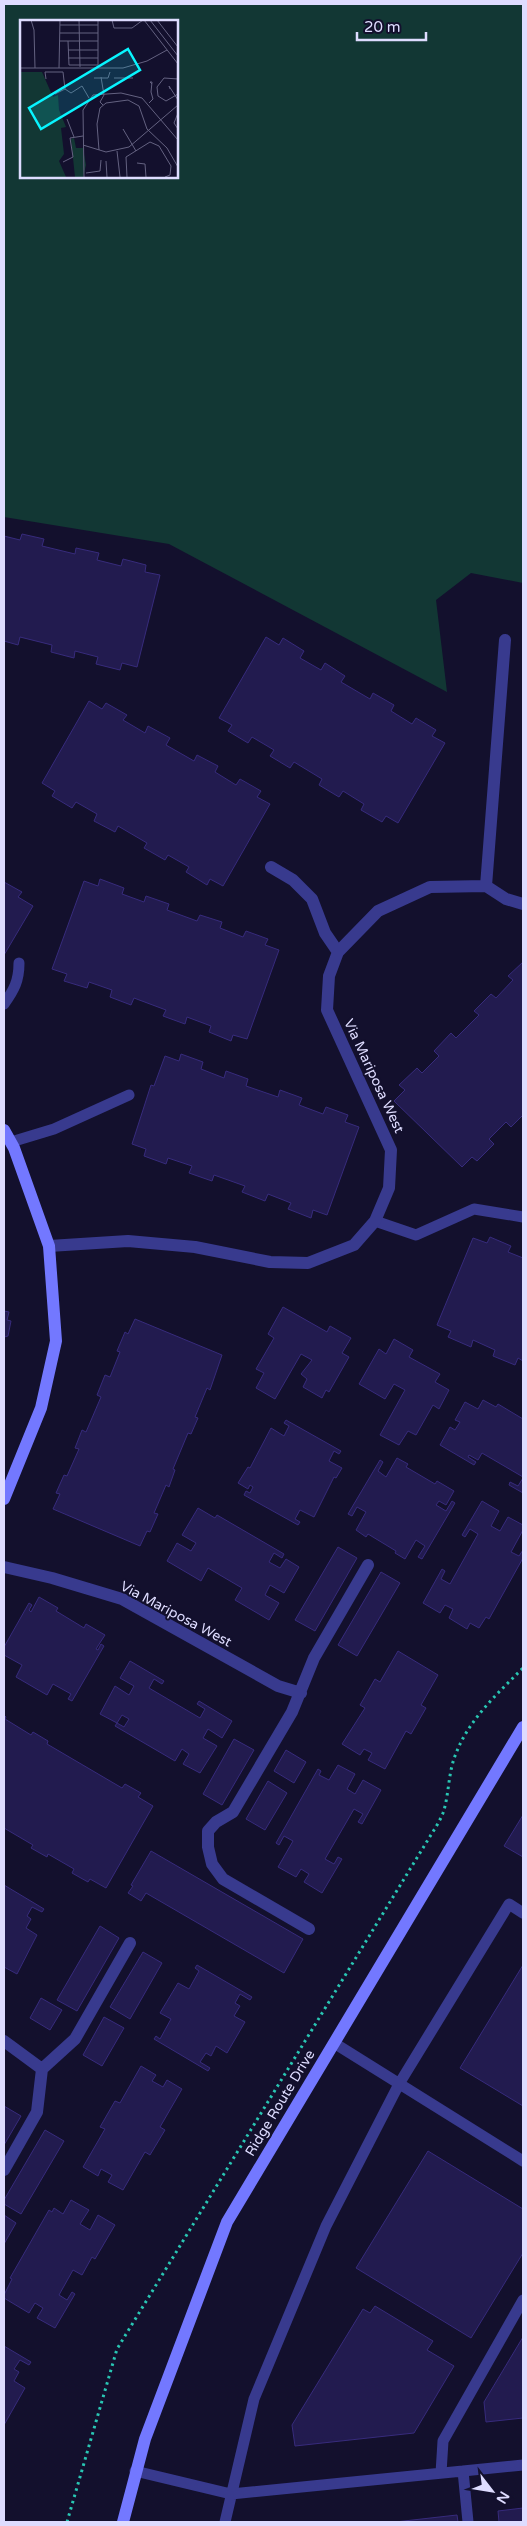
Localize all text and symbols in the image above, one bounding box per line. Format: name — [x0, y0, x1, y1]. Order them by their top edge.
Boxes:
scale bar — [357, 10, 426, 42]
text: 20 m — [364, 18, 401, 36]
inset map — [20, 20, 178, 178]
street label: Via Mariposa West — [340, 1016, 408, 1136]
street label: Via Mariposa West — [117, 1577, 235, 1651]
street label: Ridge Route Drive — [242, 2047, 318, 2159]
north arrow — [467, 2466, 517, 2516]
text: N — [493, 2488, 513, 2507]

